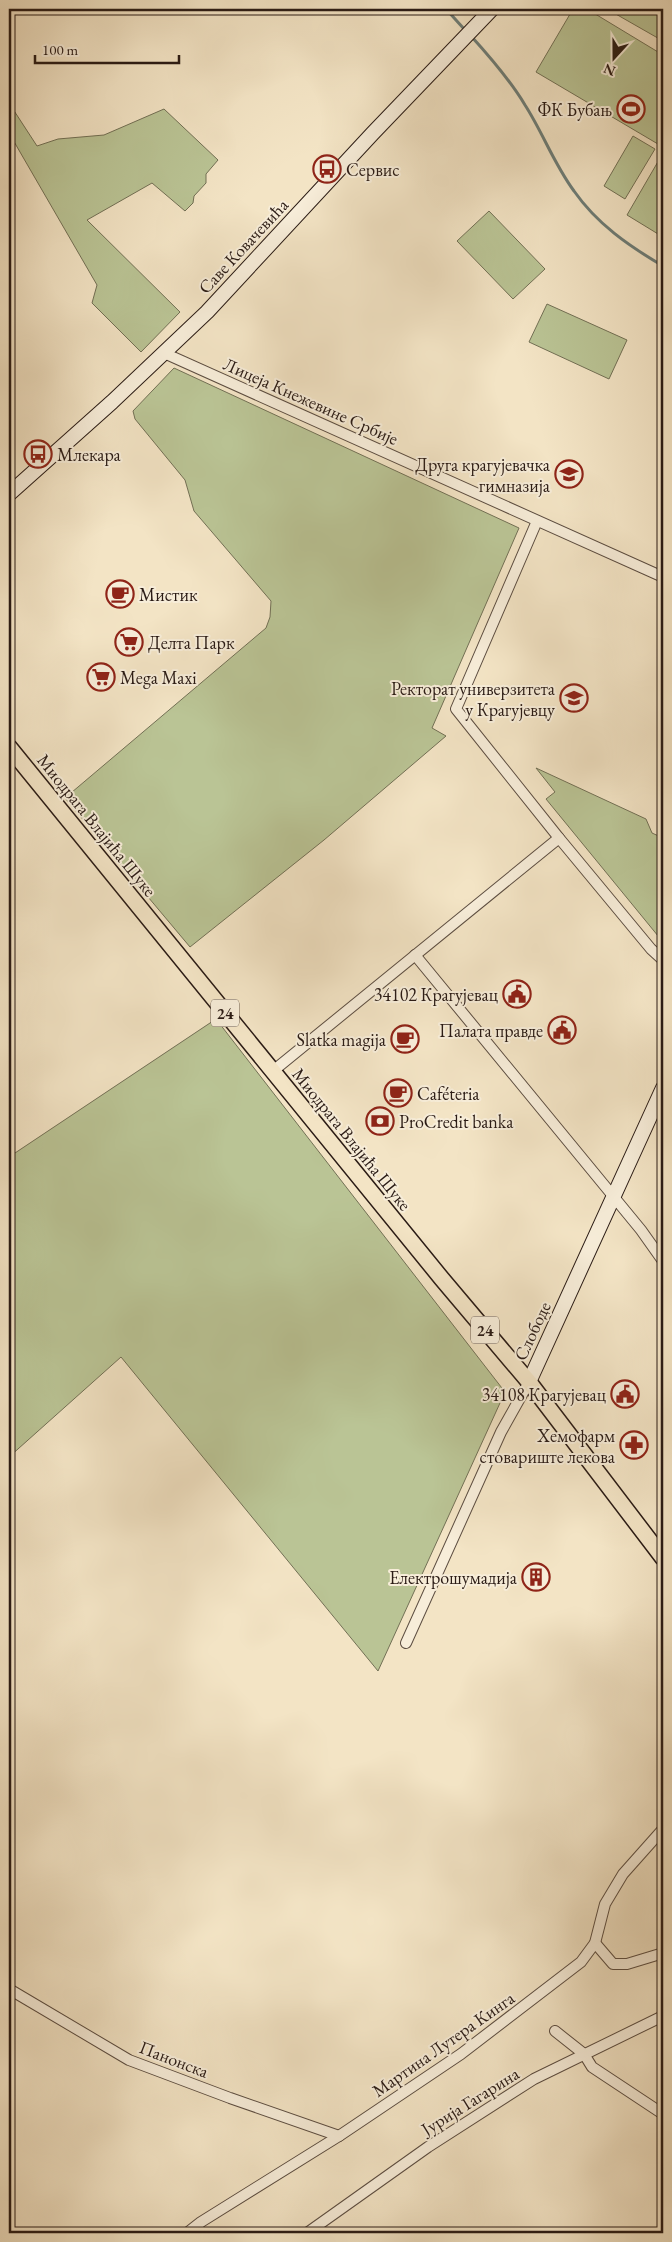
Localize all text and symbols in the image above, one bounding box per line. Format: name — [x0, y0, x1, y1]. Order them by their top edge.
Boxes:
scale bar — [35, 32, 179, 64]
north arrow — [590, 32, 640, 82]
text: 100 m — [42, 40, 79, 59]
text: N — [600, 59, 618, 81]
sports icon: ФК Бубањ — [616, 94, 646, 124]
place label: ФК Бубањ — [537, 98, 612, 121]
bus stop icon: Сервис — [312, 154, 342, 184]
place label: Сервис — [346, 158, 400, 181]
street label: Саве Ковачевића — [193, 193, 294, 298]
street label: Лицеја Кнежевине Србије — [220, 352, 402, 450]
bus stop icon: Млекара — [23, 439, 53, 469]
place label: Млекара — [57, 443, 121, 466]
place label: Друга крагујевачка гимназија — [415, 453, 551, 497]
school or university icon: Друга крагујевачка гимназија — [554, 459, 584, 489]
cafe icon: Мистик — [105, 579, 135, 609]
place label: Мистик — [139, 583, 198, 606]
supermarket icon: Делта Парк — [114, 627, 144, 657]
place label: Делта Парк — [148, 631, 235, 654]
supermarket icon: Mega Maxi — [86, 662, 116, 692]
place label: Mega Maxi — [120, 666, 197, 689]
place label: Ректорат универзитета у Крагујевцу — [391, 677, 556, 721]
school or university icon: Ректорат универзитета у Крагујевцу — [559, 683, 589, 713]
street label: Миодрага Влајића Шуке — [32, 749, 162, 901]
public building icon: 34102 Крагујевац — [502, 979, 532, 1009]
place label: 34102 Крагујевац — [374, 983, 499, 1006]
road number: 24 — [211, 1000, 239, 1026]
public building icon: Палата правде — [547, 1015, 577, 1045]
place label: Палата правде — [439, 1019, 543, 1042]
cafe icon: Slatka magija — [390, 1024, 420, 1054]
place label: Slatka magija — [297, 1028, 387, 1051]
street label: Миодрага Влајића Шуке — [287, 1063, 417, 1215]
cafe icon: Caféteria — [383, 1078, 413, 1108]
place label: Caféteria — [417, 1082, 480, 1105]
bank icon: ProCredit banka — [365, 1106, 395, 1136]
place label: ProCredit banka — [399, 1110, 514, 1133]
street label: Слободе — [508, 1298, 556, 1364]
road number: 24 — [471, 1316, 499, 1344]
public building icon: 34108 Крагујевац — [610, 1379, 640, 1409]
place label: 34108 Крагујевац — [482, 1383, 607, 1406]
place label: Хемофарм стовариште лекова — [480, 1424, 616, 1468]
pharmacy icon: Хемофарм стовариште лекова — [619, 1430, 649, 1460]
building icon: Електрошумадија — [521, 1562, 551, 1592]
place label: Електрошумадија — [389, 1566, 518, 1589]
street label: Мартина Лутера Кинга — [367, 1986, 519, 2102]
street label: Панонска — [136, 2035, 213, 2083]
street label: Јурија Гагарина — [415, 2061, 524, 2141]

